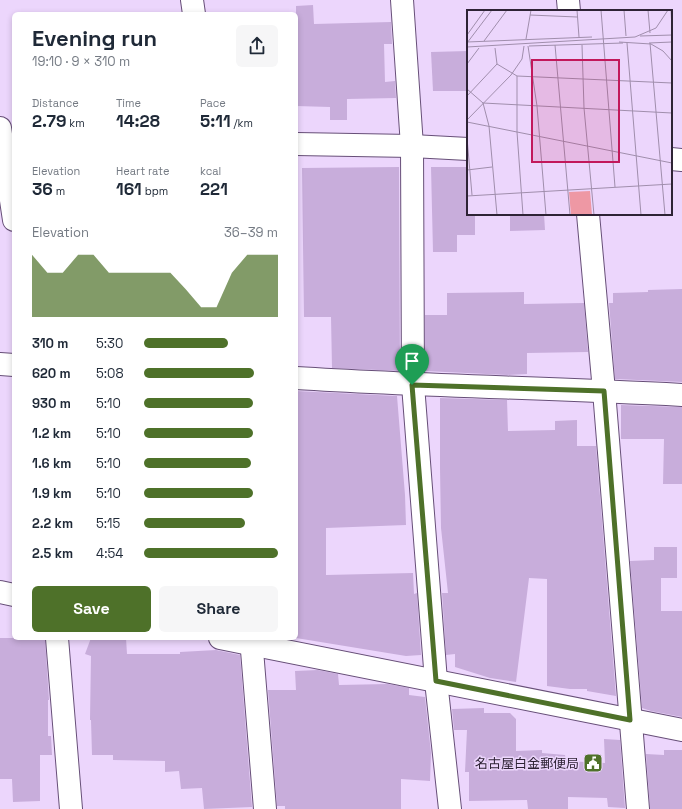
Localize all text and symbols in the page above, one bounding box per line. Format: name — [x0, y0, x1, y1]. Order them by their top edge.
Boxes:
inset map — [467, 10, 672, 215]
text: Evening run — [32, 24, 157, 52]
button: share — [236, 25, 278, 67]
text: 19:10 · 9 × 310 m — [32, 53, 130, 70]
text: Distance — [32, 96, 79, 110]
text: Time — [116, 96, 141, 110]
text: Pace — [200, 96, 226, 110]
text: 2.79 — [32, 110, 67, 132]
text: 14:28 — [116, 110, 160, 132]
text: 5:11 — [200, 110, 231, 132]
text: km — [67, 116, 85, 130]
text: /km — [231, 116, 253, 130]
text: Elevation — [32, 164, 80, 178]
text: Heart rate — [116, 164, 169, 178]
text: kcal — [200, 164, 221, 178]
text: 36 — [32, 178, 53, 200]
text: 161 — [116, 178, 142, 200]
text: 221 — [200, 178, 228, 200]
text: m — [53, 184, 65, 198]
text: bpm — [142, 184, 168, 198]
text: Elevation — [32, 224, 89, 241]
text: 36–39 m — [224, 224, 278, 241]
text: 310 m — [32, 335, 68, 352]
text: 5:30 — [96, 335, 123, 352]
pin — [395, 344, 429, 385]
icon: arrive — [401, 350, 423, 372]
text: 620 m — [32, 365, 71, 382]
text: 5:08 — [96, 365, 124, 382]
text: 930 m — [32, 395, 71, 412]
text: 5:10 — [96, 395, 121, 412]
text: 1.2 km — [32, 425, 71, 442]
text: 5:10 — [96, 425, 121, 442]
text: 1.6 km — [32, 455, 71, 472]
text: 5:10 — [96, 455, 121, 472]
text: 1.9 km — [32, 485, 72, 502]
text: 5:10 — [96, 485, 121, 502]
text: 2.2 km — [32, 515, 73, 532]
text: 5:15 — [96, 515, 120, 532]
text: 2.5 km — [32, 545, 73, 562]
text: 4:54 — [96, 545, 123, 562]
button: Save — [32, 586, 151, 632]
button: Share — [159, 586, 278, 632]
public building icon: 名古屋白金郵便局 — [582, 752, 604, 774]
place label: 名古屋白金郵便局 — [475, 755, 579, 772]

